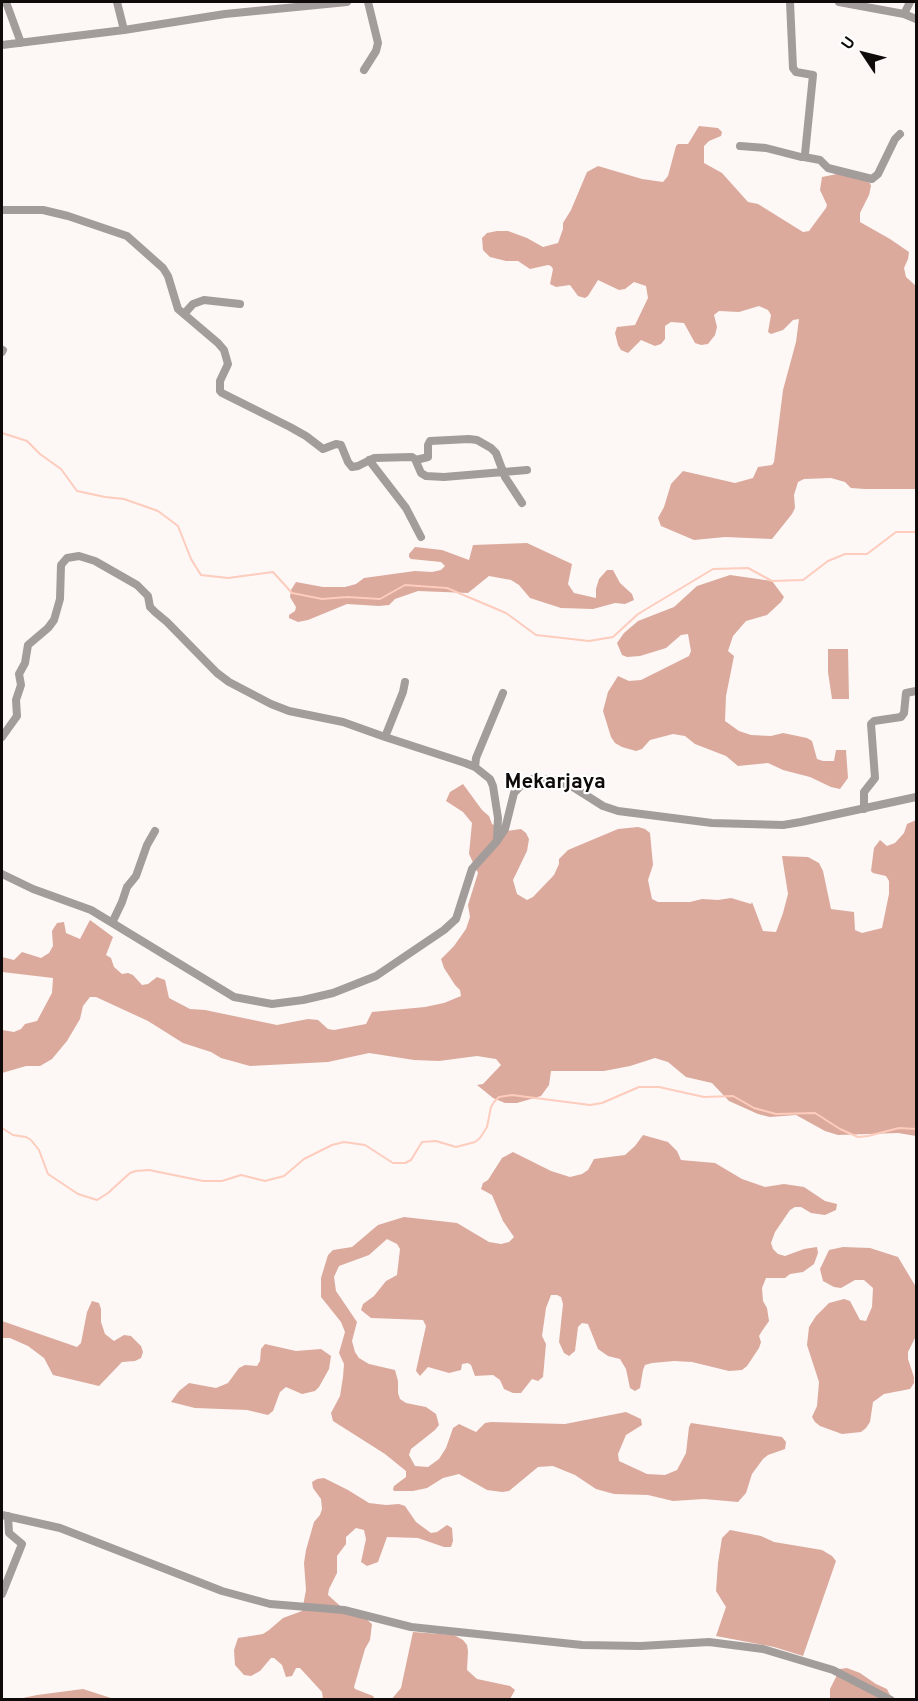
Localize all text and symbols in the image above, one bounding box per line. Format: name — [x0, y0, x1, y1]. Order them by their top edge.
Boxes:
north arrow — [834, 24, 894, 84]
text: U — [838, 33, 861, 54]
district label: Mekarjaya — [504, 771, 606, 797]

